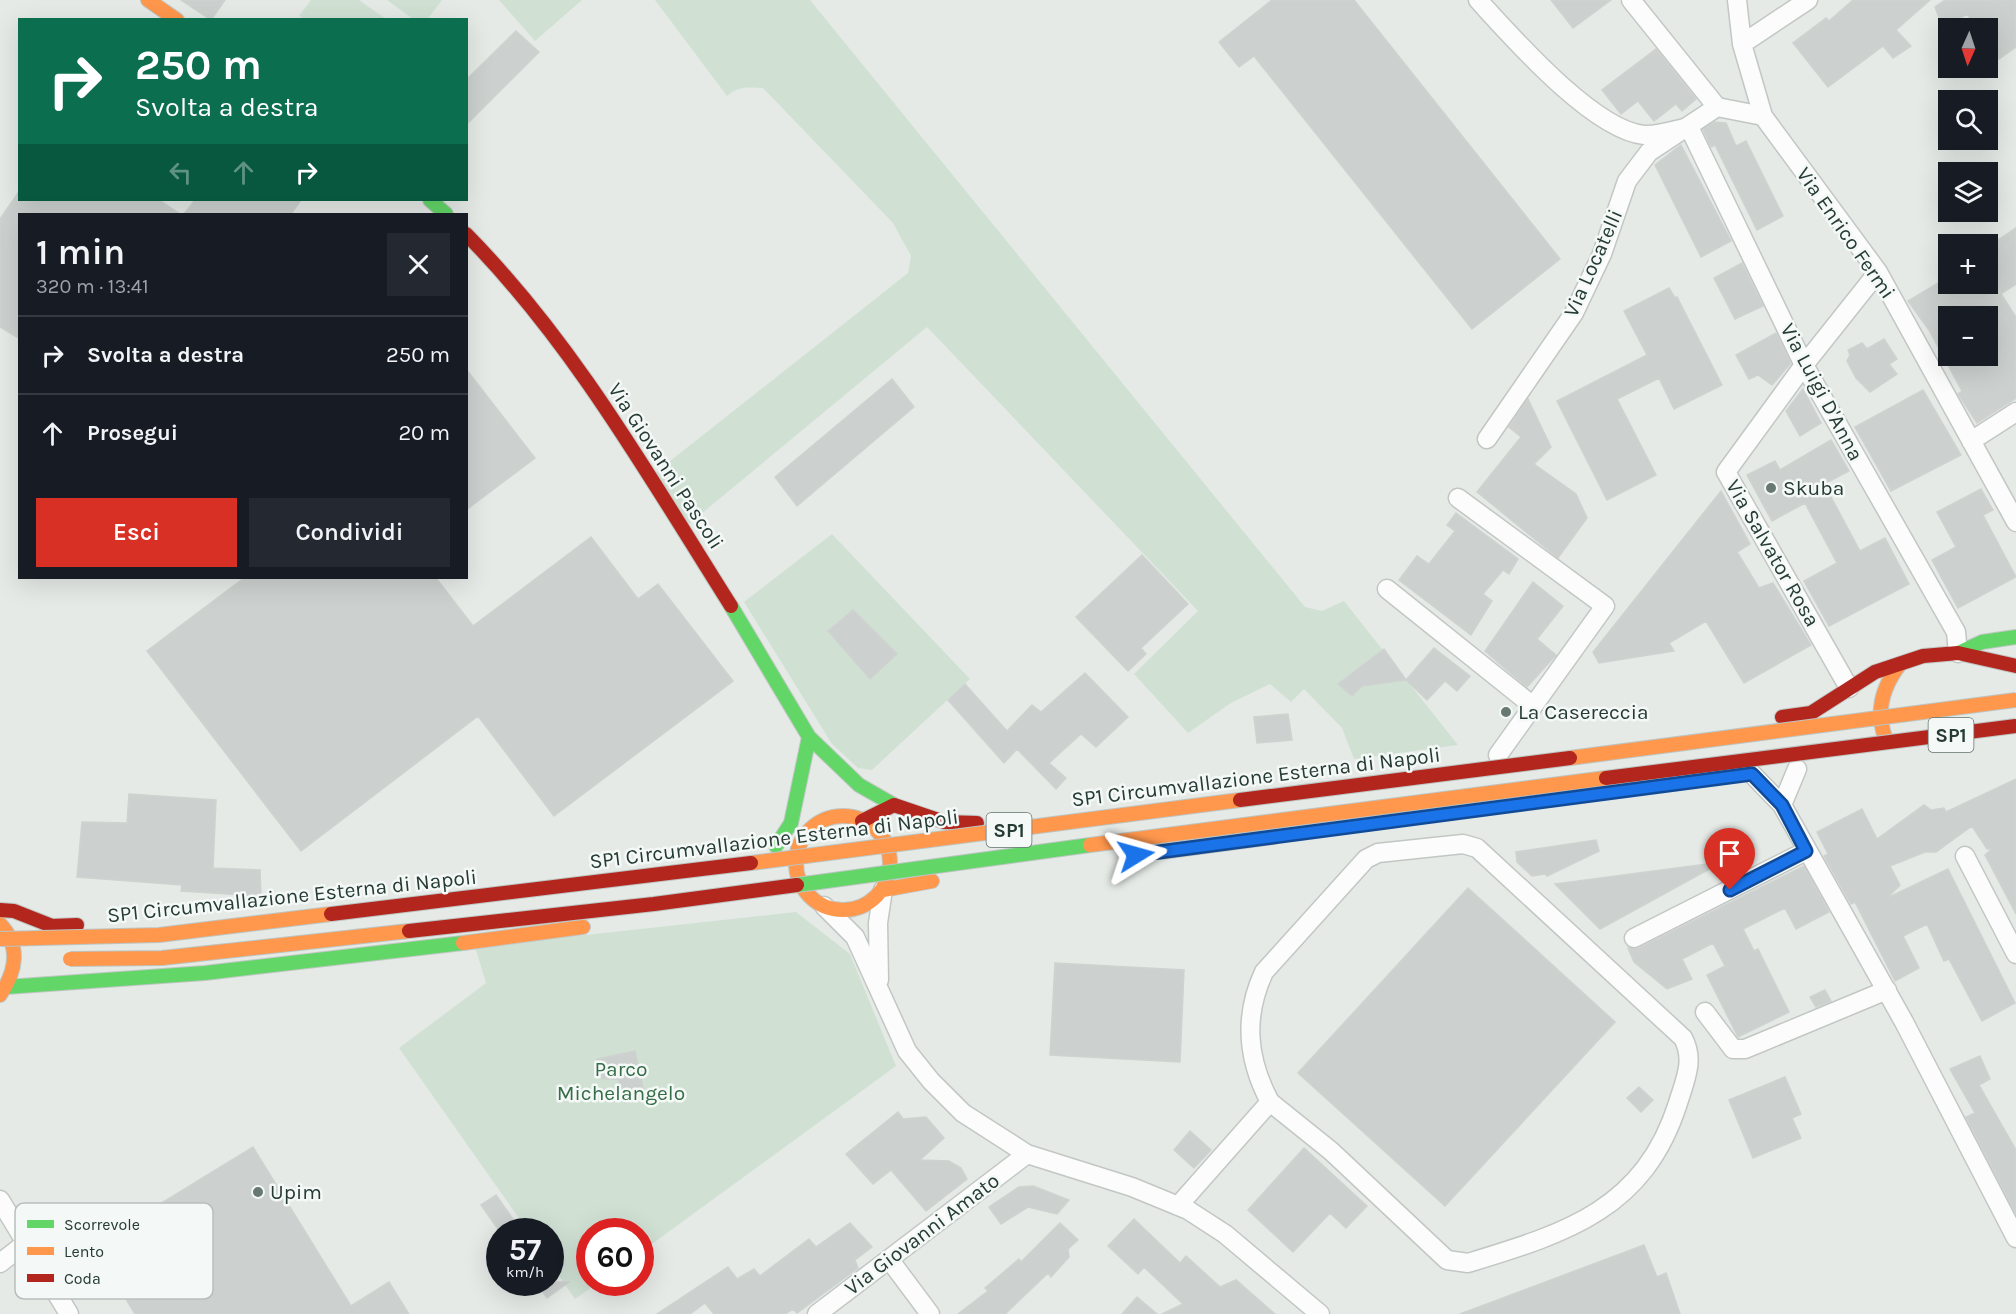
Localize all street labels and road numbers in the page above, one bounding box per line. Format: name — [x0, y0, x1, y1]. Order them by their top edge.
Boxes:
street label: Via Enrico Fermi — [1792, 163, 1900, 303]
street label: Via Locatelli — [1559, 206, 1627, 320]
street label: Via Luigi D'Anna — [1776, 319, 1868, 465]
street label: Via Giovanni Pascoli — [603, 378, 729, 554]
street label: Via Salvator Rosa — [1721, 475, 1825, 631]
road number: SP1 — [1928, 718, 1974, 752]
street label: SP1 Circumvallazione Esterna di Napoli — [1070, 742, 1442, 812]
street label: SP1 Circumvallazione Esterna di Napoli — [588, 804, 960, 874]
road number: SP1 — [986, 813, 1032, 847]
street label: SP1 Circumvallazione Esterna di Napoli — [106, 865, 478, 927]
street label: Via Giovanni Amato — [840, 1168, 1004, 1300]

